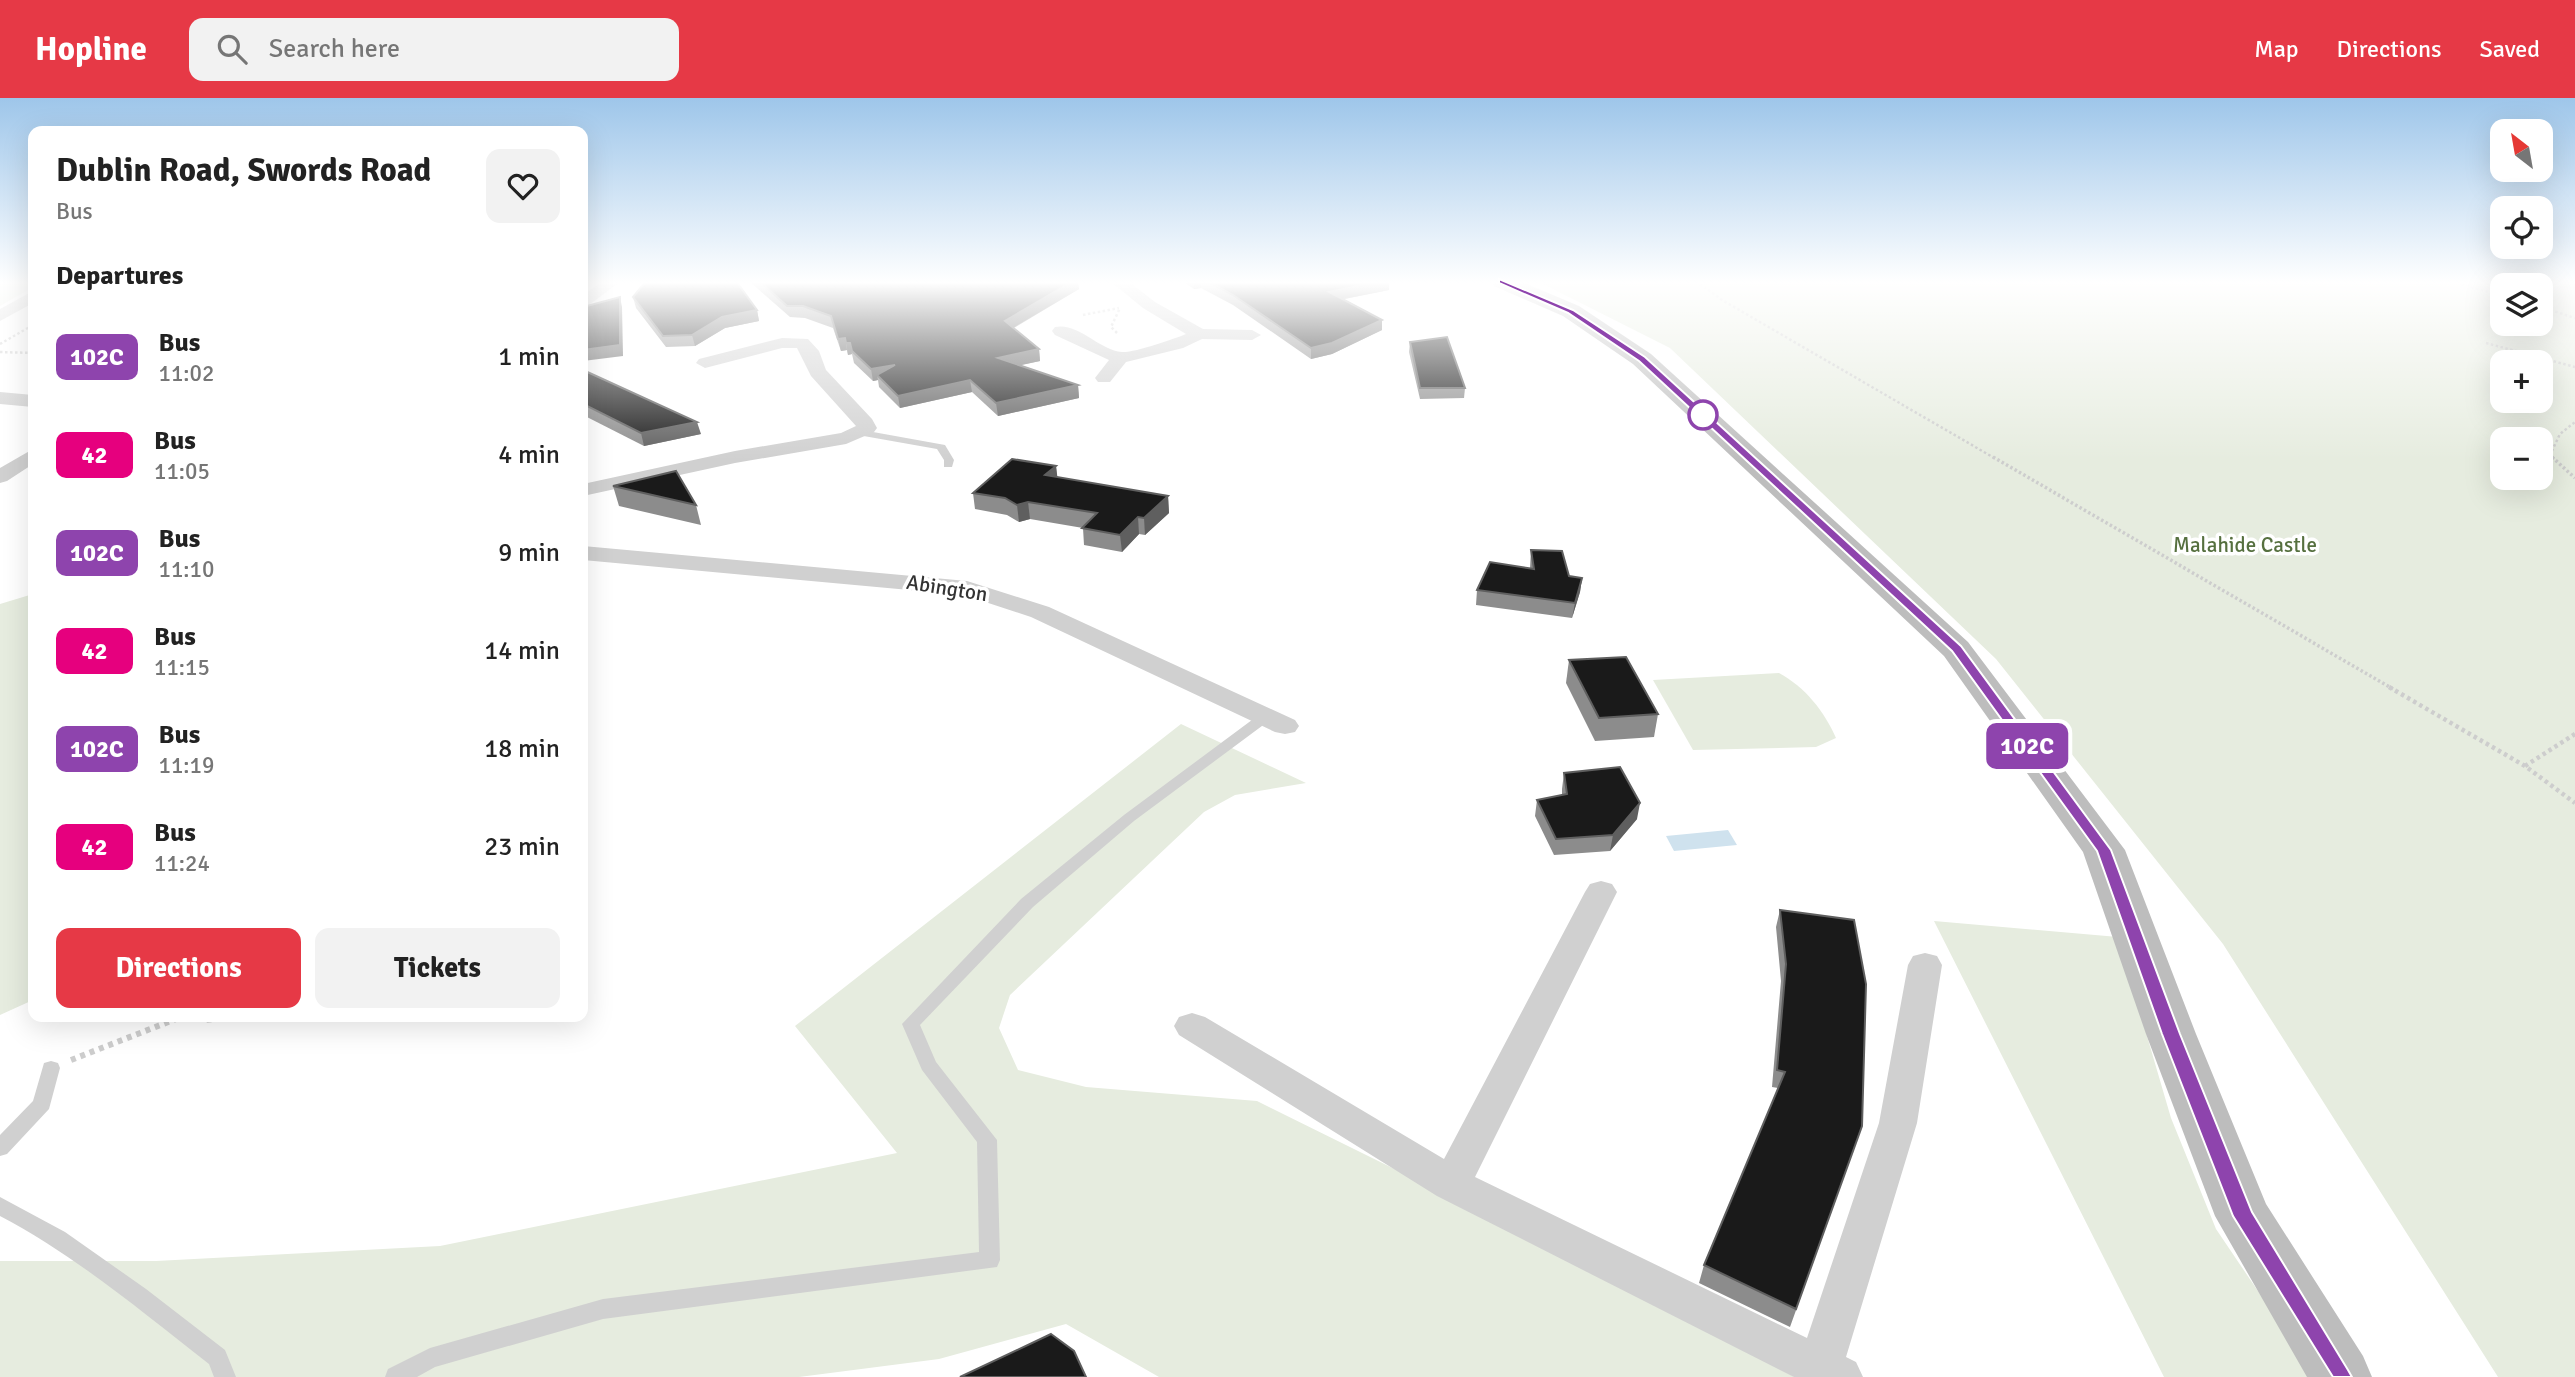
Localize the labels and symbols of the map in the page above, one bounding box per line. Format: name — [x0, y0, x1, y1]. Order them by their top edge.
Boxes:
north arrow — [2490, 119, 2553, 182]
unlabelled marker — [1688, 400, 1718, 430]
park label: Malahide Castle — [2173, 532, 2317, 558]
street label: Abington — [905, 569, 989, 607]
line badge: 102C — [1978, 723, 2076, 769]

